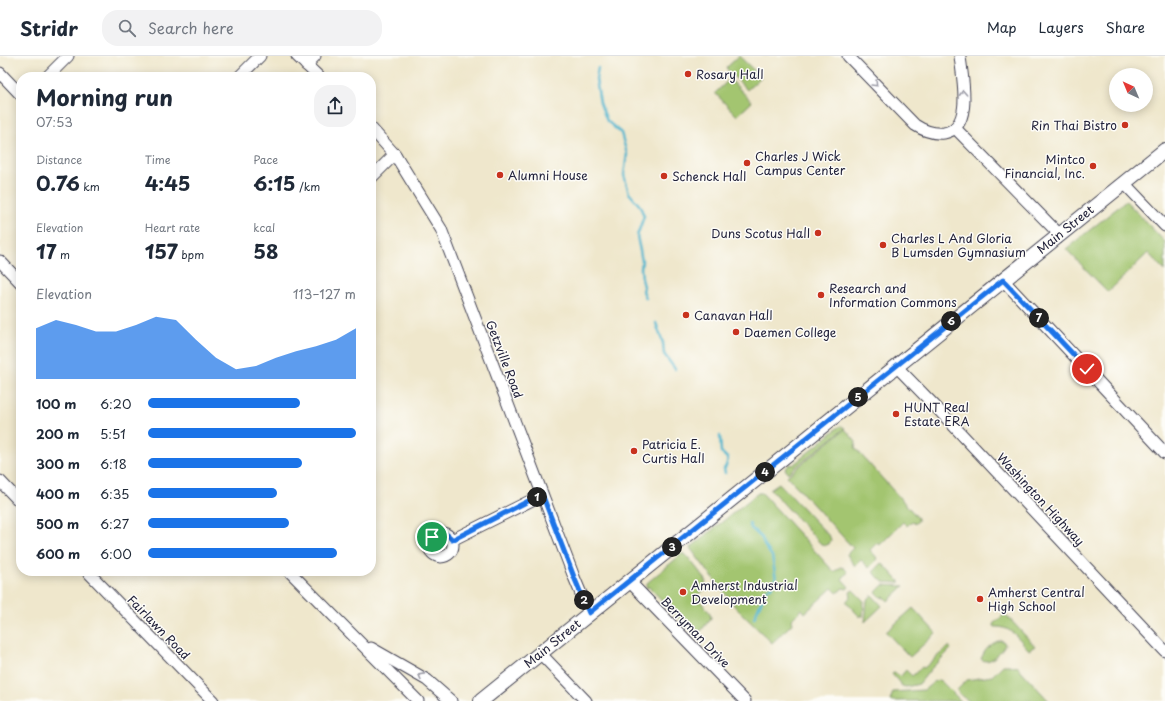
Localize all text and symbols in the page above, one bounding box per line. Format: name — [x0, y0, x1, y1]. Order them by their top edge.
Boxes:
search box — [102, 10, 382, 46]
text: Stridr — [20, 14, 78, 42]
text: Search here — [148, 16, 234, 39]
icon: search — [116, 17, 138, 39]
text: Map — [987, 17, 1017, 38]
text: Layers — [1039, 17, 1084, 38]
text: Share — [1106, 17, 1145, 38]
place label: Rosary Hall — [696, 65, 763, 83]
north arrow — [1109, 68, 1153, 112]
map controls — [1109, 68, 1153, 112]
marker: Rosary Hall — [683, 69, 693, 79]
one-way arrow — [870, 79, 878, 87]
text: Morning run — [36, 80, 173, 113]
button: share — [314, 85, 356, 127]
one-way arrow — [958, 90, 967, 96]
text: 07:53 — [36, 112, 73, 131]
place label: Rin Thai Bistro — [1031, 116, 1117, 134]
marker: Rin Thai Bistro — [1120, 120, 1130, 130]
place label: Charles J Wick Campus Center — [755, 147, 846, 179]
place label: Mintco Financial, Inc. — [1005, 150, 1085, 182]
text: Distance — [36, 151, 82, 168]
text: Time — [145, 151, 171, 168]
text: Pace — [253, 151, 278, 168]
marker: Charles J Wick Campus Center — [742, 158, 752, 168]
marker: Mintco Financial, Inc. — [1088, 161, 1098, 171]
place label: Alumni House — [508, 166, 588, 184]
place label: Schenck Hall — [672, 167, 746, 185]
text: 0.76 — [36, 168, 80, 198]
text: 4:45 — [145, 168, 190, 198]
text: 6:15 — [253, 168, 296, 198]
marker: Alumni House — [495, 170, 505, 180]
marker: Schenck Hall — [659, 171, 669, 181]
text: km — [80, 178, 100, 195]
text: /km — [296, 178, 320, 195]
street label: Main Street — [1033, 200, 1097, 258]
text: Elevation — [36, 219, 83, 236]
text: Heart rate — [145, 219, 200, 236]
text: kcal — [253, 219, 275, 236]
place label: Duns Scotus Hall — [711, 224, 810, 242]
marker: Duns Scotus Hall — [813, 228, 823, 238]
place label: Charles L And Gloria B Lumsden Gymnasium — [891, 229, 1026, 261]
text: 17 — [36, 236, 57, 266]
text: 157 — [145, 236, 178, 266]
text: 58 — [253, 236, 279, 266]
marker: Charles L And Gloria B Lumsden Gymnasium — [878, 240, 888, 250]
text: m — [57, 246, 70, 263]
text: bpm — [178, 246, 204, 263]
place label: Research and Information Commons — [829, 279, 957, 311]
text: Elevation — [36, 284, 92, 303]
text: 113–127 m — [293, 284, 356, 303]
marker: Research and Information Commons — [816, 290, 826, 300]
place label: Canavan Hall — [694, 306, 773, 324]
pin: 7 — [1029, 308, 1049, 328]
text: 7 — [1036, 309, 1042, 326]
marker: Canavan Hall — [681, 310, 691, 320]
pin: 6 — [941, 311, 961, 331]
text: 6 — [947, 312, 955, 329]
street label: Getzville Road — [482, 317, 528, 401]
place label: Daemen College — [744, 323, 837, 341]
marker: Daemen College — [731, 327, 741, 337]
pin — [1070, 352, 1104, 386]
icon: check — [1076, 358, 1098, 380]
pin: 5 — [848, 387, 868, 407]
text: 5 — [854, 388, 862, 405]
text: 100 m — [36, 394, 77, 413]
text: 6:20 — [100, 394, 131, 413]
place label: HUNT Real Estate ERA — [904, 398, 970, 430]
marker: HUNT Real Estate ERA — [891, 409, 901, 419]
text: 200 m — [36, 424, 80, 443]
text: 5:51 — [100, 424, 126, 443]
place label: Patricia E. Curtis Hall — [642, 435, 704, 467]
marker: Patricia E. Curtis Hall — [629, 446, 639, 456]
street label: Washington Highway — [993, 449, 1089, 549]
text: 300 m — [36, 454, 80, 473]
text: 6:18 — [100, 454, 127, 473]
pin: 4 — [755, 462, 775, 482]
text: 4 — [761, 463, 769, 480]
text: 400 m — [36, 484, 80, 503]
text: 6:35 — [100, 484, 129, 503]
pin: 1 — [527, 487, 547, 507]
text: 1 — [534, 488, 540, 505]
text: 500 m — [36, 514, 79, 533]
text: 6:27 — [100, 514, 129, 533]
pin — [415, 520, 449, 554]
icon: arrive — [421, 526, 443, 548]
pin: 3 — [662, 537, 682, 557]
text: 3 — [668, 538, 676, 555]
text: 600 m — [36, 544, 80, 563]
text: 6:00 — [100, 544, 132, 563]
place label: Amherst Industrial Development — [691, 576, 798, 608]
place label: Amherst Central High School — [988, 583, 1085, 615]
marker: Amherst Industrial Development — [678, 587, 688, 597]
pin: 2 — [574, 590, 594, 610]
street label: Fairlawn Road — [124, 591, 194, 663]
text: 2 — [580, 591, 588, 608]
street label: Berryman Drive — [657, 593, 735, 671]
marker: Amherst Central High School — [975, 594, 985, 604]
street label: Main Street — [520, 614, 584, 672]
one-way arrow — [418, 673, 425, 681]

